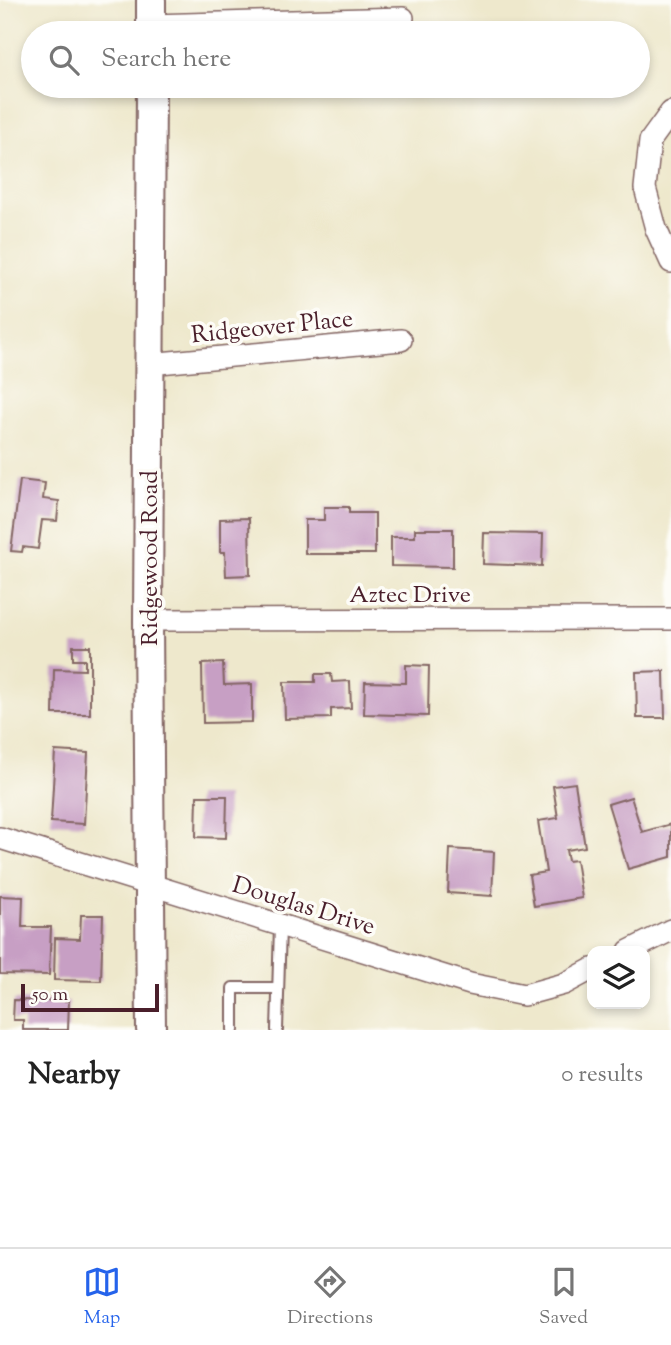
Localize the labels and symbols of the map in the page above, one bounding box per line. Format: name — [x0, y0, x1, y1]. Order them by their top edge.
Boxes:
street label: Ridgeover Place — [190, 303, 355, 353]
street label: Ridgewood Road — [134, 470, 168, 646]
street label: Aztec Drive — [349, 579, 471, 613]
street label: Douglas Drive — [228, 869, 379, 945]
scale bar — [21, 981, 159, 1013]

